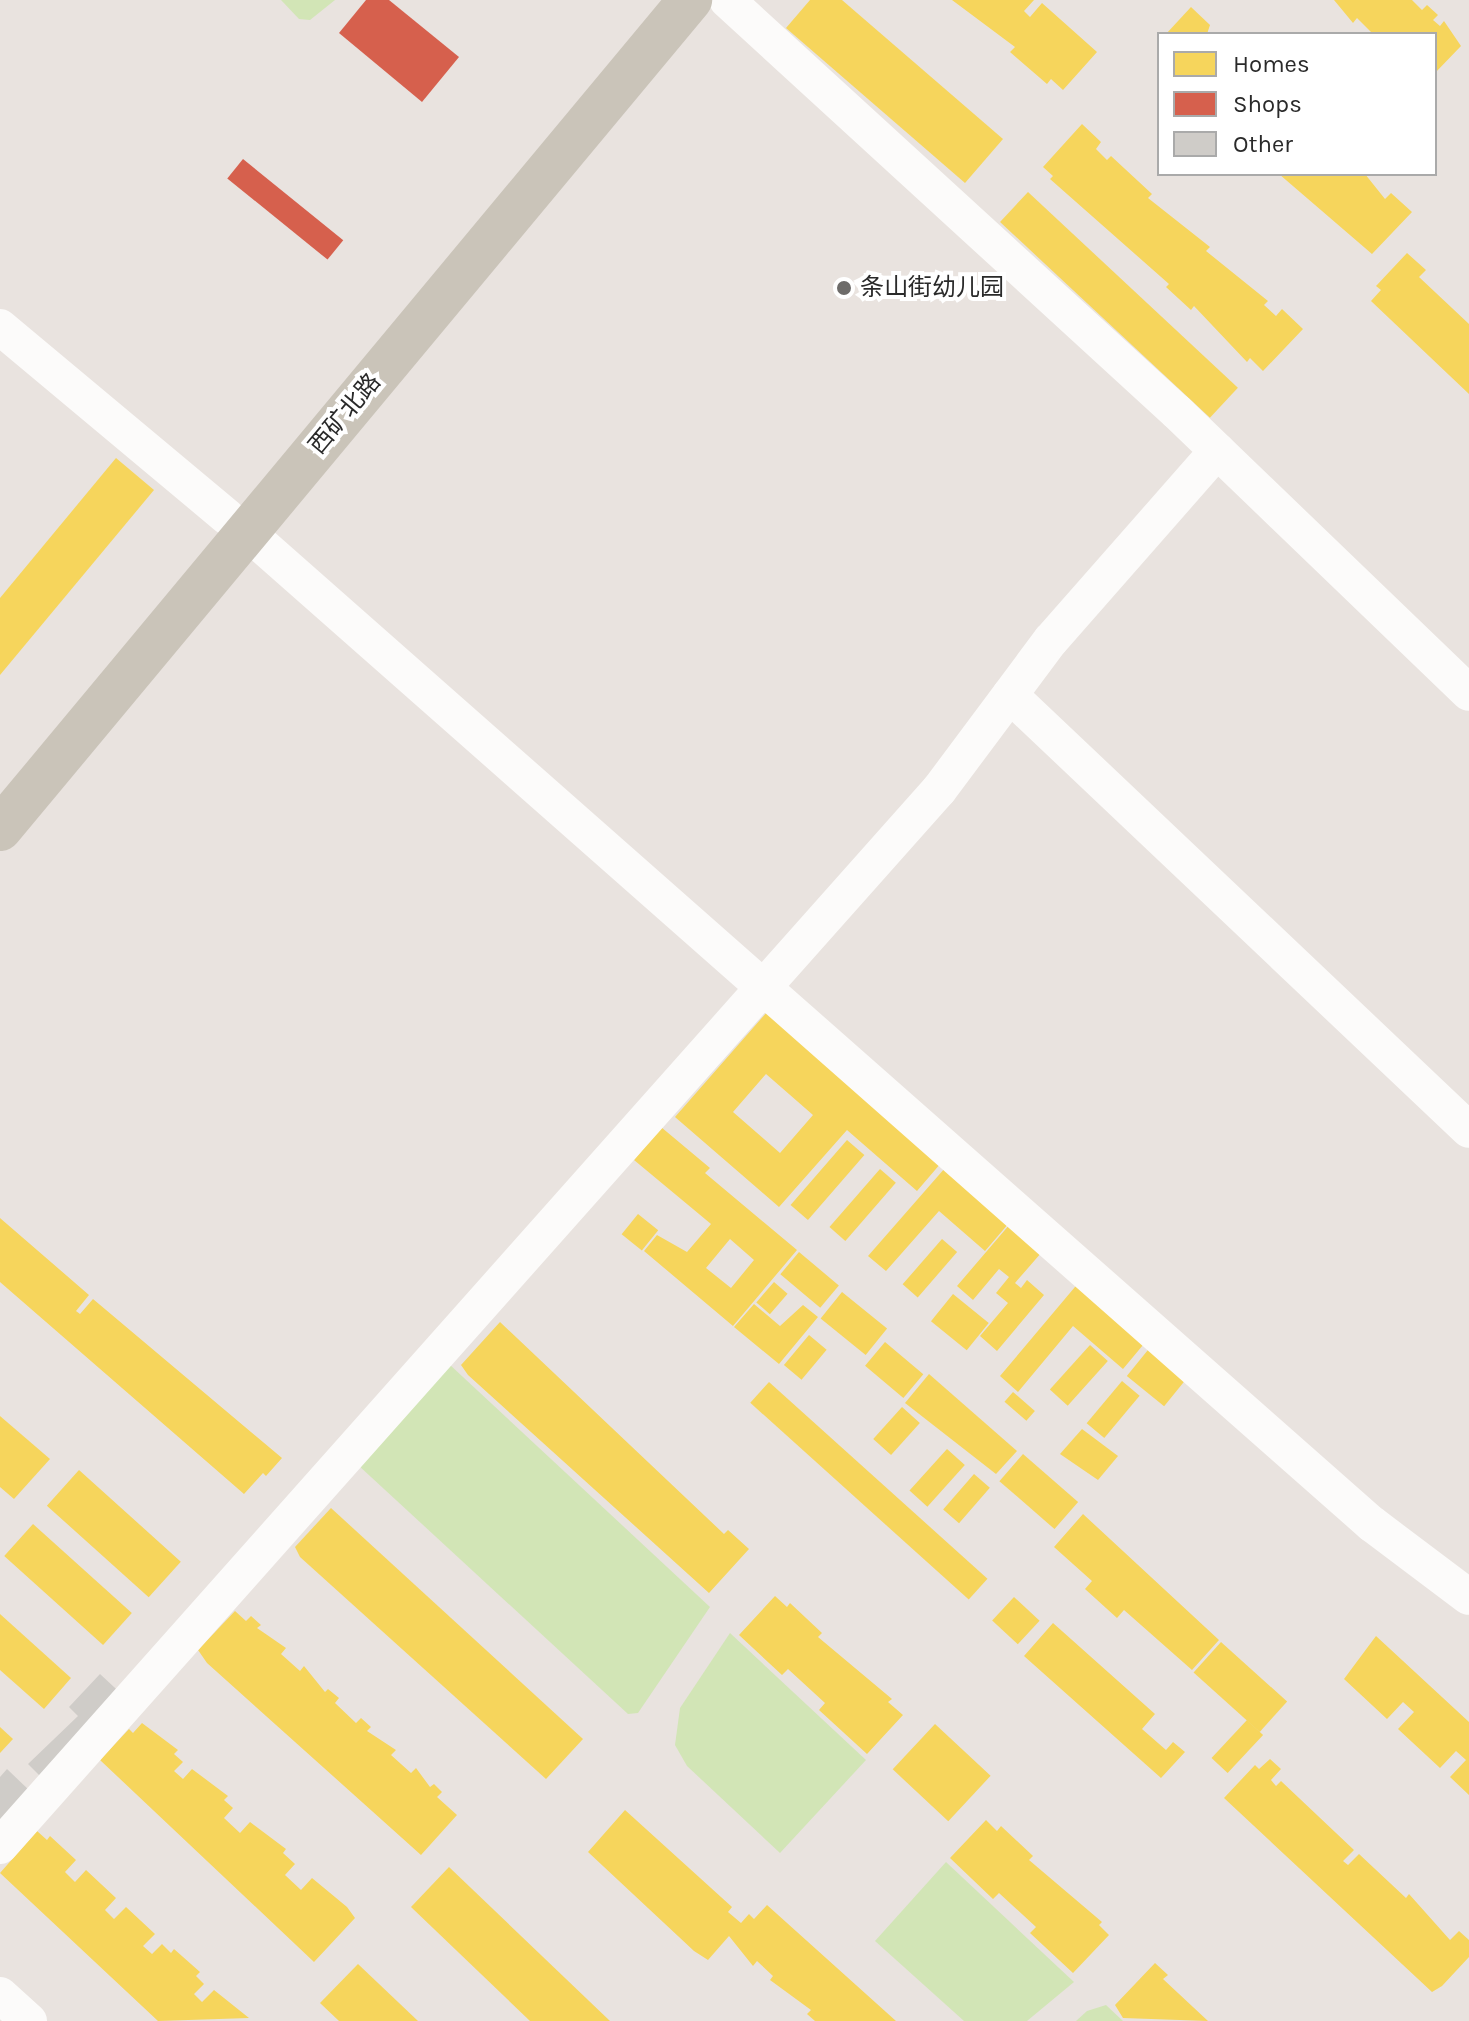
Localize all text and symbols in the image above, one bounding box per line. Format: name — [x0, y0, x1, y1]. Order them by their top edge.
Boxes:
legend — [1157, 32, 1437, 176]
text: Homes — [1233, 50, 1310, 78]
text: Shops — [1233, 90, 1302, 118]
text: Other — [1233, 130, 1293, 158]
place label: 条山街幼儿园 — [860, 274, 1004, 302]
marker: 条山街幼儿园 — [835, 279, 853, 297]
street label: 西矿北路 — [303, 368, 387, 460]

